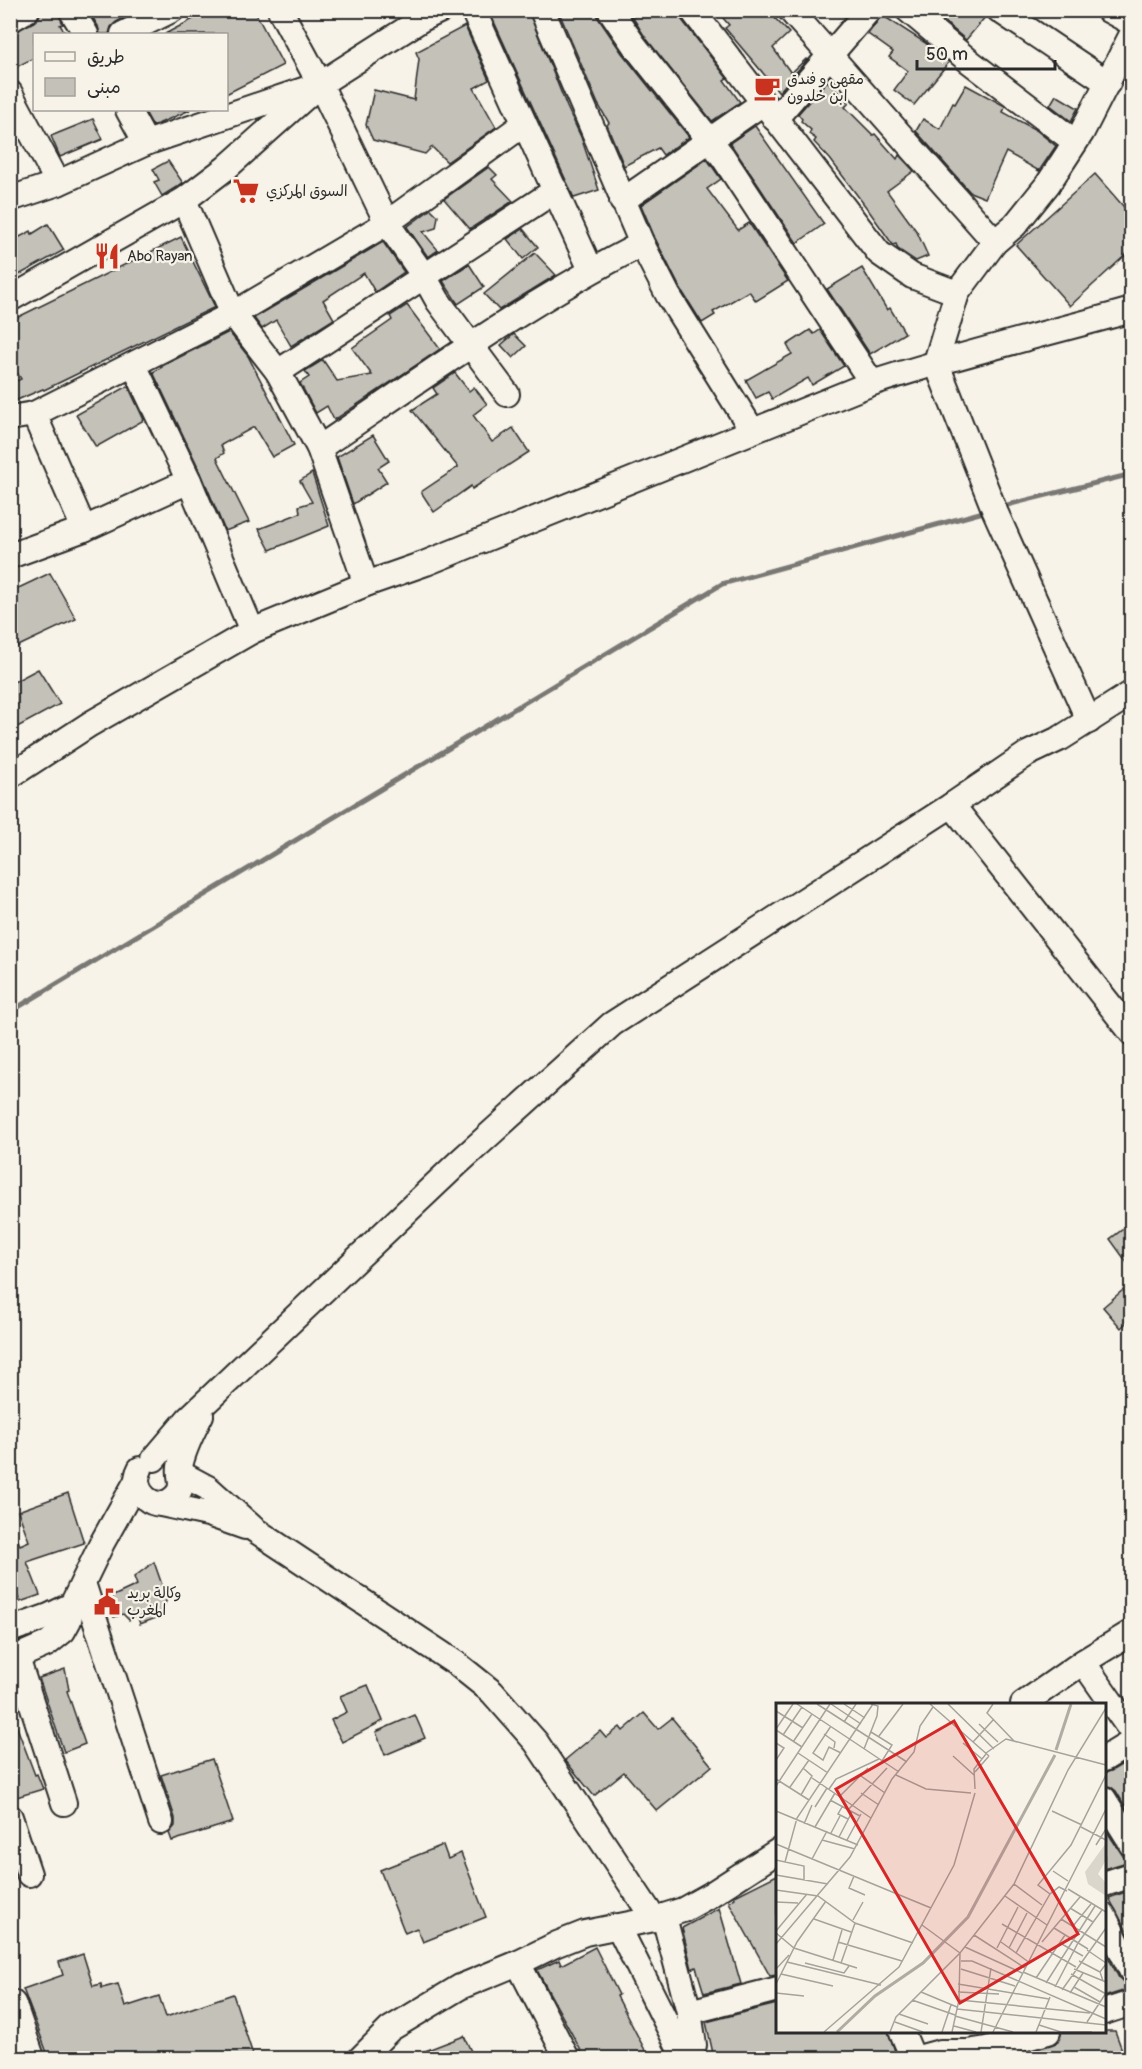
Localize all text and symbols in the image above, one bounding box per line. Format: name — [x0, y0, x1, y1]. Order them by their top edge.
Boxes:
legend — [33, 33, 228, 111]
scale bar — [917, 33, 1055, 71]
text: 50 m — [926, 43, 968, 66]
text: طريق — [87, 46, 125, 69]
place label: مقهى و فندق ابن خلدون — [787, 70, 864, 106]
cafe icon: مقهى و فندق ابن خلدون — [752, 73, 782, 103]
text: مبنى — [87, 76, 121, 99]
supermarket icon: السوق المركزي — [231, 176, 261, 206]
place label: السوق المركزي — [266, 182, 348, 202]
restaurant icon: Abo Rayan — [92, 241, 122, 271]
place label: Abo Rayan — [127, 247, 193, 266]
place label: وكالة بريد المغرب — [127, 1584, 181, 1620]
public building icon: وكالة بريد المغرب — [92, 1587, 122, 1617]
inset map — [776, 1703, 1106, 2033]

